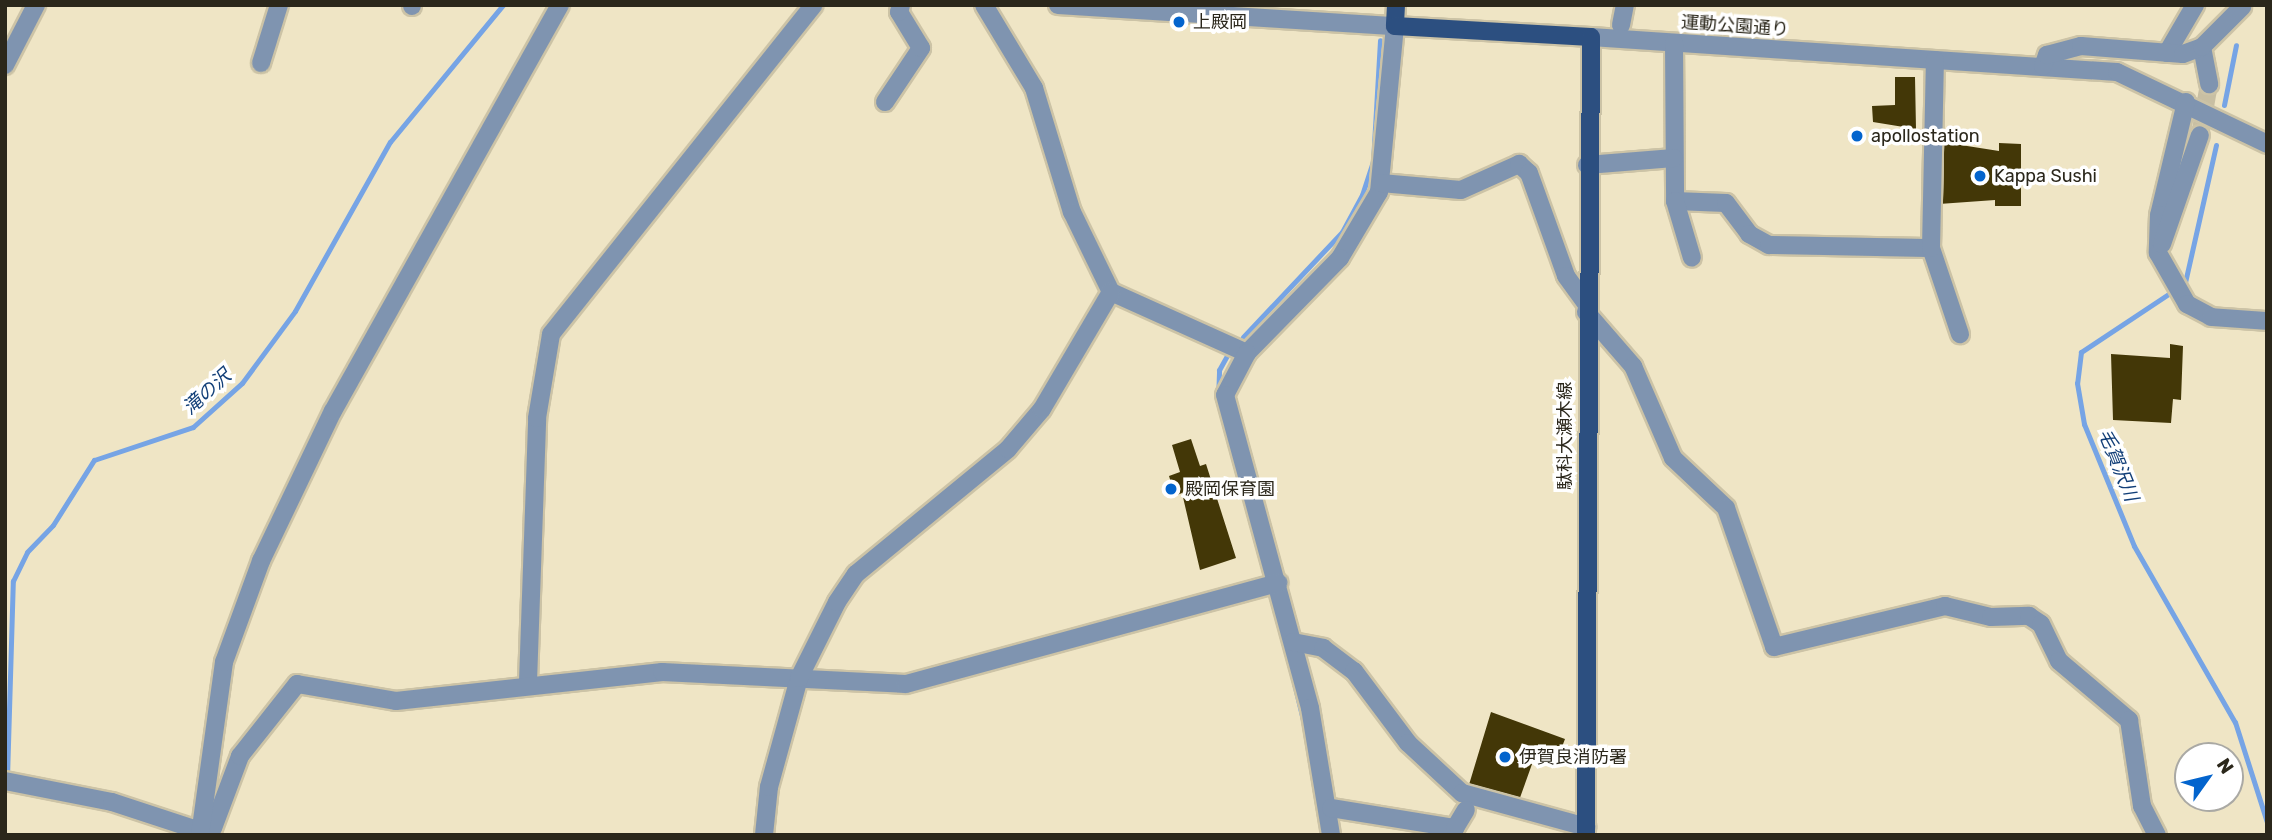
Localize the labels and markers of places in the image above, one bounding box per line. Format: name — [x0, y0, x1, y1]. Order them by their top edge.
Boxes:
place label: 上殿岡 — [1193, 11, 1247, 33]
marker: 上殿岡 — [1171, 14, 1187, 30]
place label: apollostation — [1871, 125, 1980, 147]
marker: apollostation — [1849, 128, 1865, 144]
place label: Kappa Sushi — [1994, 165, 2097, 187]
marker: Kappa Sushi — [1972, 168, 1988, 184]
place label: 殿岡保育園 — [1185, 478, 1275, 500]
marker: 殿岡保育園 — [1163, 481, 1179, 497]
place label: 伊賀良消防署 — [1519, 746, 1627, 768]
marker: 伊賀良消防署 — [1497, 749, 1513, 765]

